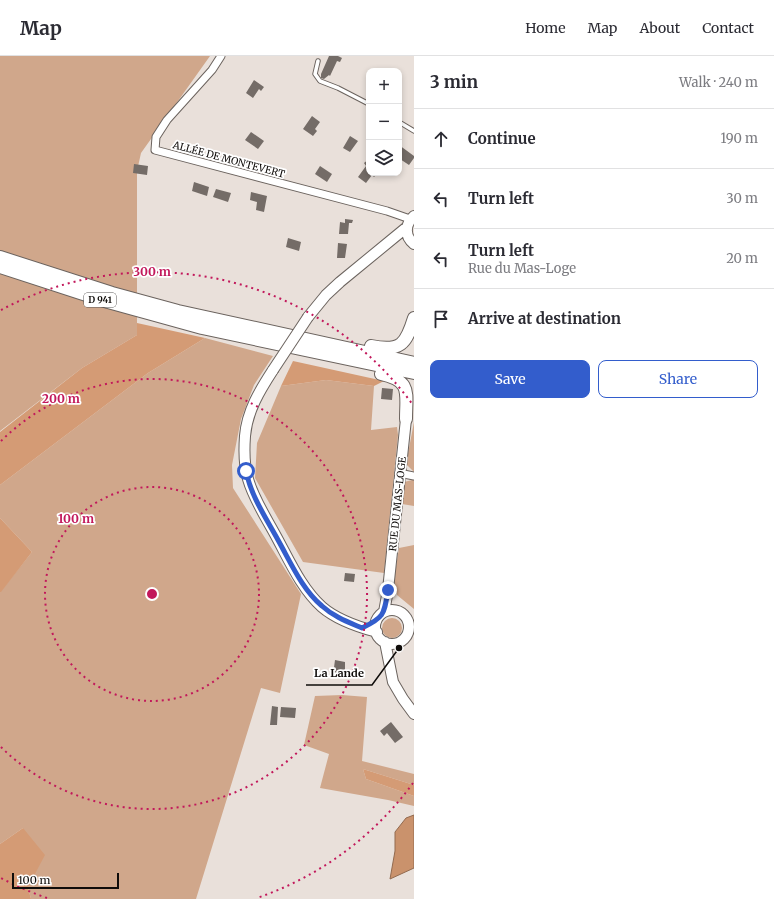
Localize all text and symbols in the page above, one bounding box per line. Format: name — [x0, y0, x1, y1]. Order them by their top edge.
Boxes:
text: Map — [20, 16, 62, 40]
text: Home — [525, 19, 566, 37]
text: Map — [588, 19, 617, 37]
text: About — [639, 19, 680, 37]
text: Contact — [702, 19, 754, 37]
map controls — [366, 68, 402, 176]
button: + — [366, 68, 402, 104]
text: 3 min — [430, 71, 478, 93]
text: Walk · 240 m — [679, 74, 758, 91]
button: − — [366, 104, 402, 140]
icon: ahead — [430, 128, 452, 150]
text: Continue — [468, 129, 536, 148]
text: 190 m — [721, 130, 758, 147]
street label: ALLÉE DE MONTEVERT — [170, 137, 287, 181]
button: layers — [366, 140, 402, 176]
icon: left — [430, 188, 452, 210]
text: Turn left — [468, 189, 534, 208]
text: 30 m — [726, 190, 758, 207]
text: Turn left — [468, 241, 534, 260]
icon: left — [430, 248, 452, 270]
text: 20 m — [726, 250, 758, 267]
text: Rue du Mas-Loge — [468, 260, 576, 277]
text: 300 m — [133, 264, 171, 279]
road number: D 941 — [84, 293, 116, 307]
icon: arrive — [430, 308, 452, 330]
text: Arrive at destination — [468, 309, 621, 328]
button: Save — [430, 360, 590, 398]
button: Share — [598, 360, 758, 398]
text: 200 m — [42, 391, 80, 406]
street label: RUE DU MAS-LOGE — [386, 455, 409, 552]
route start — [237, 462, 255, 480]
text: 100 m — [58, 511, 94, 526]
route end — [379, 581, 397, 599]
centre of rings — [145, 587, 159, 601]
callout: La Lande — [306, 662, 372, 685]
text: La Lande — [314, 666, 364, 680]
scale bar — [12, 871, 119, 890]
text: 100 m — [18, 873, 50, 887]

